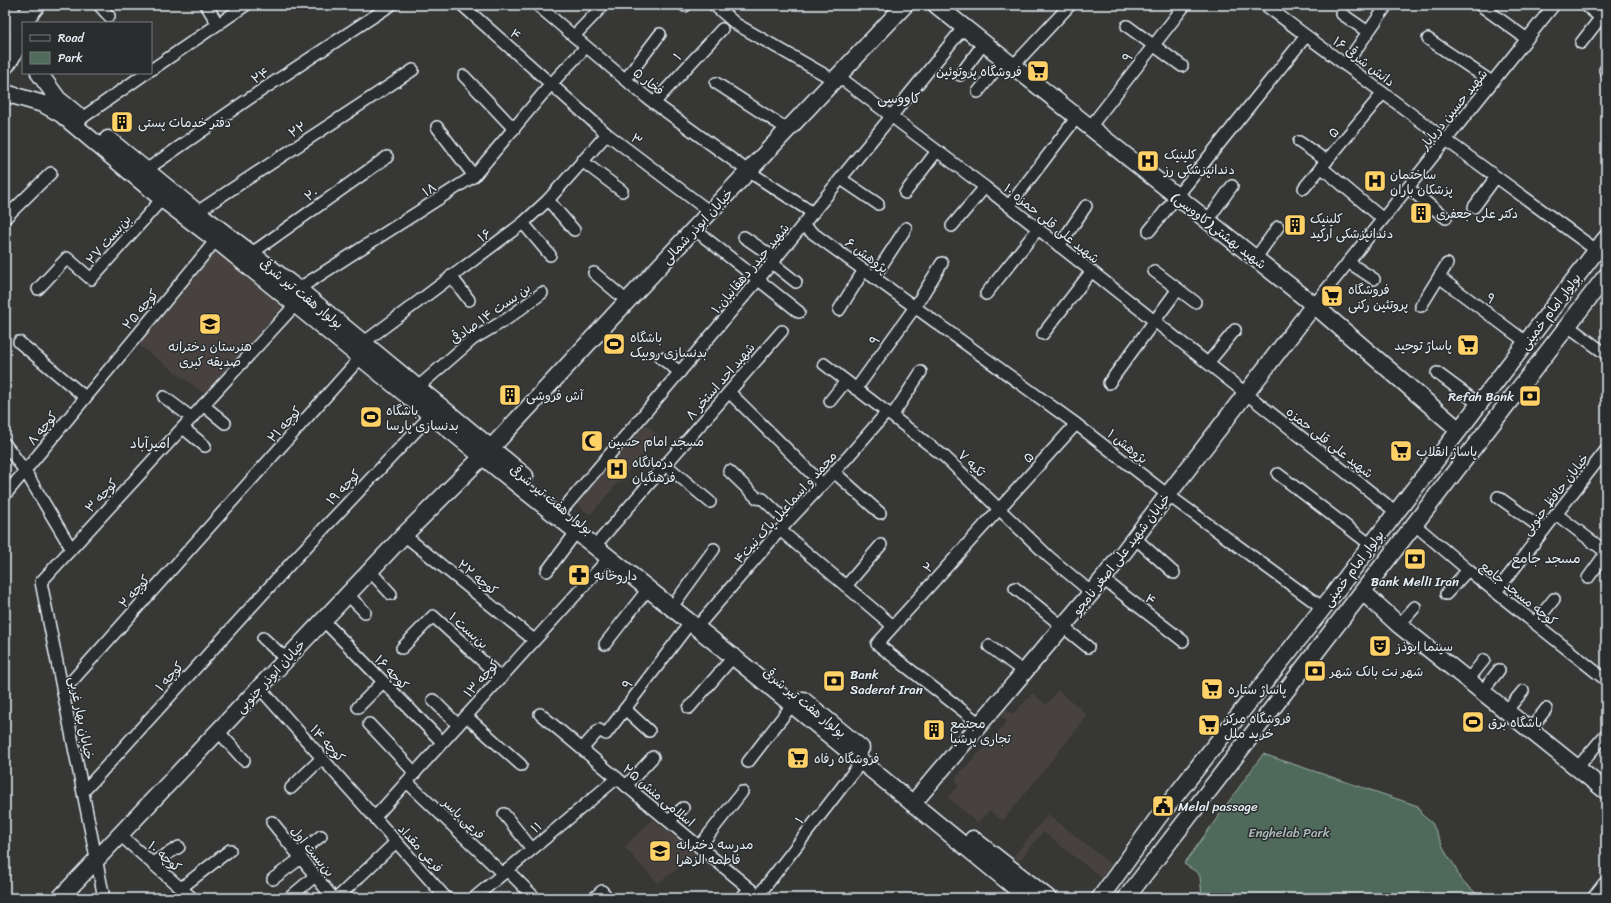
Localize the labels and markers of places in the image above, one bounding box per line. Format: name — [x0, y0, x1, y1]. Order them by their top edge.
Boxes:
supermarket icon: فروشگاه پروتوئین — [1025, 58, 1051, 84]
place label: فروشگاه پروتوئین — [936, 60, 1022, 83]
building icon: دفتر خدمات پستی — [109, 109, 135, 135]
place label: دفتر خدمات پستی — [138, 111, 231, 134]
place label: کلینیک دندانپزشکی رز — [1163, 143, 1235, 181]
hospital icon: کلینیک دندانپزشکی رز — [1135, 148, 1161, 174]
place label: ساختمان پزشکان باران — [1390, 163, 1453, 201]
hospital icon: ساختمان پزشکان باران — [1362, 168, 1388, 194]
building icon: دکتر علی جعفری — [1408, 200, 1434, 226]
place label: دکتر علی جعفری — [1436, 202, 1518, 225]
place label: کلینیک دندانپزشکی ارکید — [1310, 207, 1393, 245]
building icon: کلینیک دندانپزشکی ارکید — [1282, 212, 1308, 238]
place label: فروشگاه پروتئین رکنی — [1348, 278, 1408, 316]
supermarket icon: فروشگاه پروتئین رکنی — [1319, 283, 1345, 309]
school or university icon: هنرستان دخترانه صدیقه کبری — [197, 311, 223, 337]
place label: باشگاه بدنسازی روبیک — [630, 326, 707, 364]
sports icon: باشگاه بدنسازی روبیک — [601, 331, 627, 357]
supermarket icon: پاساژ توحید — [1455, 332, 1481, 358]
place label: پاساژ توحید — [1394, 334, 1452, 357]
place label: هنرستان دخترانه صدیقه کبری — [168, 335, 252, 373]
building icon: آش فروشی — [497, 382, 523, 408]
bank icon: Refah Bank — [1517, 383, 1543, 409]
place label: آش فروشی — [526, 384, 584, 407]
place label: Refah Bank — [1448, 385, 1514, 408]
place label: باشگاه بدنسازی پارسا — [386, 399, 459, 437]
sports icon: باشگاه بدنسازی پارسا — [358, 404, 384, 430]
mosque icon: مسجد امام حسین — [579, 428, 605, 454]
place label: مسجد امام حسین — [608, 430, 704, 453]
supermarket icon: پاساژ انقلاب — [1388, 438, 1414, 464]
place label: پاساژ انقلاب — [1416, 440, 1478, 463]
place label: درمانگاه فرهنگیان — [632, 451, 676, 489]
hospital icon: درمانگاه فرهنگیان — [604, 456, 630, 482]
bank icon: Bank Melli Iran — [1402, 546, 1428, 572]
pharmacy icon: داروخانه — [566, 562, 592, 588]
place label: داروخانه — [594, 564, 637, 587]
place label: Bank Melli Iran — [1371, 570, 1459, 593]
theatre icon: سینما ابوذز — [1367, 633, 1393, 659]
place label: سینما ابوذز — [1395, 635, 1453, 658]
bank icon: شهر نت بانک شهر — [1302, 658, 1328, 684]
place label: شهر نت بانک شهر — [1329, 660, 1423, 683]
place label: Bank Saderat Iran — [850, 663, 923, 701]
bank icon: Bank Saderat Iran — [821, 668, 847, 694]
supermarket icon: پاساژ ستاره — [1199, 676, 1225, 702]
place label: پاساژ ستاره — [1228, 678, 1287, 701]
place label: فروشگاه مرکز خرید ملل — [1223, 707, 1291, 745]
sports icon: باشگاه برق — [1460, 709, 1486, 735]
place label: باشگاه برق — [1488, 711, 1542, 734]
place label: مجتمع تجاری پرشیا — [950, 712, 1011, 750]
supermarket icon: فروشگاه مرکز خرید ملل — [1196, 712, 1222, 738]
building icon: مجتمع تجاری پرشیا — [921, 717, 947, 743]
supermarket icon: فروشگاه رفاه — [785, 745, 811, 771]
place label: فروشگاه رفاه — [814, 747, 879, 770]
public building icon: Melal passage — [1150, 793, 1176, 819]
place label: Melal passage — [1178, 795, 1258, 818]
place label: مدرسه دخترانه فاطمه الزهرا — [676, 833, 753, 871]
school or university icon: مدرسه دخترانه فاطمه الزهرا — [647, 838, 673, 864]

